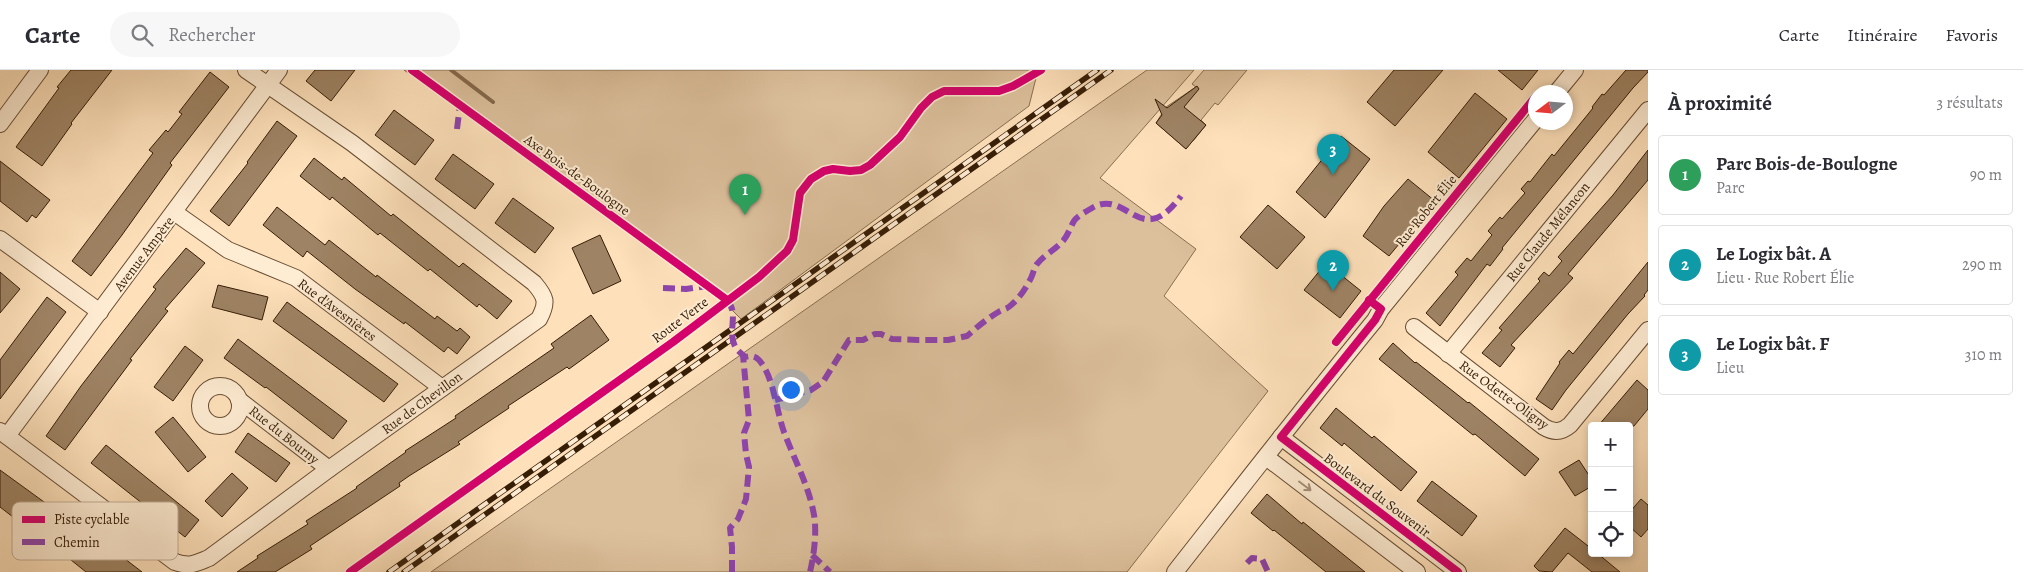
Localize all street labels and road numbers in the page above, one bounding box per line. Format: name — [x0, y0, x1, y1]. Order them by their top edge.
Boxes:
street label: Axe Bois-de-Boulogne — [519, 130, 634, 220]
street label: Rue Robert Élie — [1391, 171, 1461, 251]
street label: Rue Claude Mélancon — [1502, 178, 1594, 286]
street label: Avenue Ampère — [109, 213, 178, 296]
street label: Rue d'Avesnières — [294, 274, 380, 346]
street label: Route Verte — [648, 292, 712, 348]
street label: Rue Odette-Oligny — [1455, 356, 1553, 435]
street label: Rue de Chevillon — [378, 367, 466, 439]
street label: Rue du Bourny — [245, 402, 324, 469]
street label: Boulevard du Souvenir — [1320, 449, 1435, 542]

